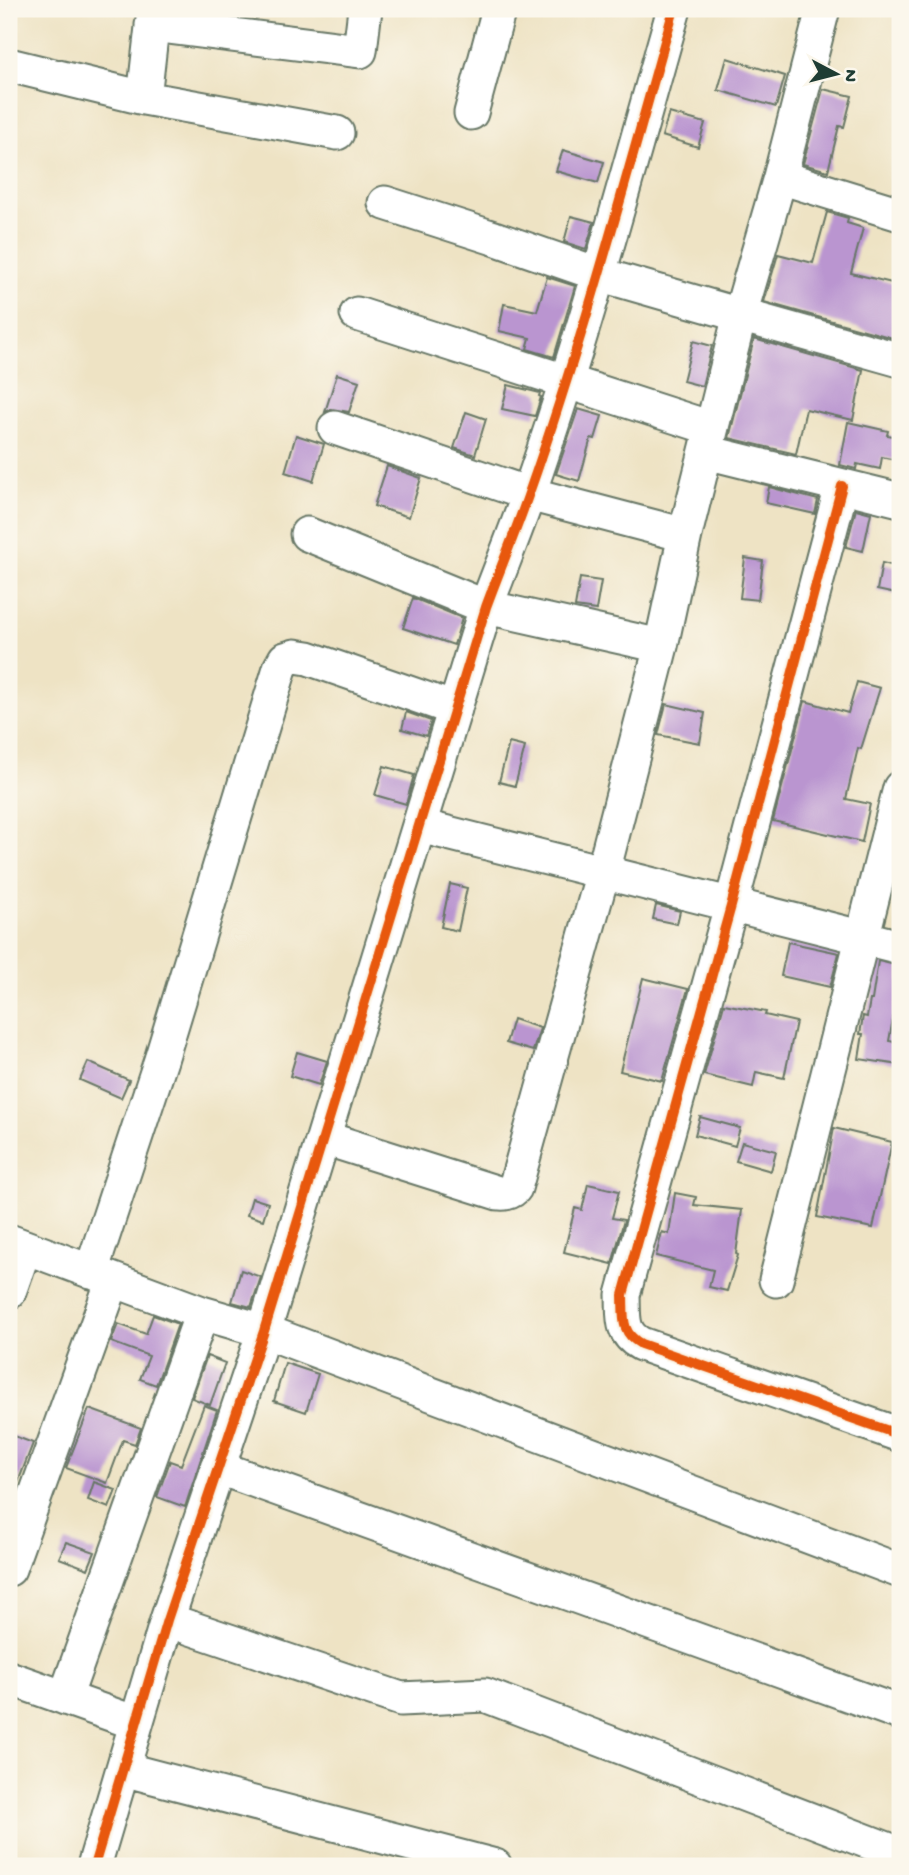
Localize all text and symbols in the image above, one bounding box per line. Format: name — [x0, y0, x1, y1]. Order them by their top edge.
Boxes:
north arrow — [800, 38, 870, 108]
text: N — [837, 68, 862, 83]

